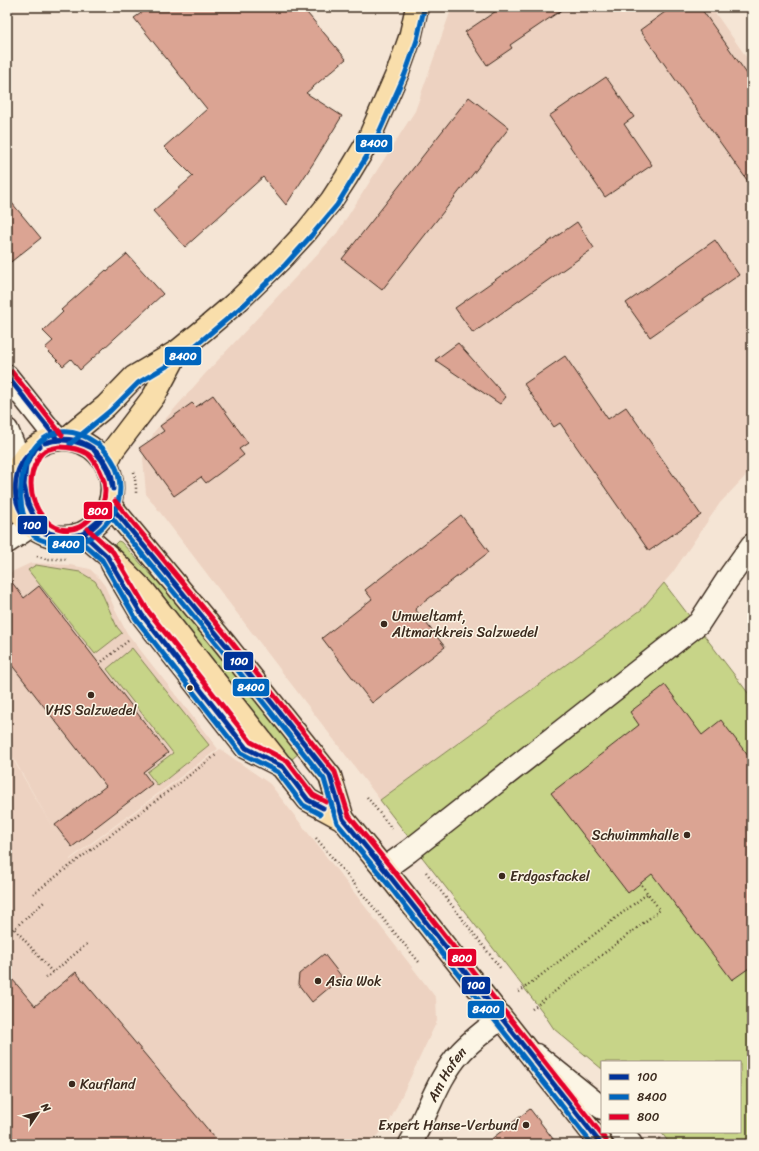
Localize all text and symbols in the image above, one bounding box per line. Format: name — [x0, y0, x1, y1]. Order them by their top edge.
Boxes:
line badge: 8400 — [355, 134, 393, 153]
text: 8400 — [359, 134, 388, 153]
line badge: 8400 — [164, 346, 202, 366]
text: 8400 — [168, 347, 197, 366]
line badge: 800 — [83, 501, 113, 520]
text: 800 — [87, 502, 108, 521]
line badge: 100 — [17, 515, 48, 535]
text: 100 — [23, 516, 41, 535]
line badge: 8400 — [47, 535, 85, 554]
text: 8400 — [51, 535, 80, 554]
place label: Umweltamt, Altmarkkreis Salzwedel — [391, 604, 539, 645]
marker: Umweltamt, Altmarkkreis Salzwedel — [379, 619, 389, 629]
line badge: 100 — [223, 651, 254, 671]
text: 100 — [230, 652, 248, 671]
line badge: 8400 — [232, 678, 270, 697]
text: 8400 — [236, 678, 265, 697]
unlabelled marker — [185, 683, 195, 693]
marker: VHS Salzwedel — [86, 690, 96, 700]
place label: VHS Salzwedel — [46, 698, 137, 723]
place label: Schwimmhalle — [592, 823, 679, 848]
marker: Schwimmhalle — [682, 830, 692, 840]
place label: Erdgasfackel — [510, 864, 591, 889]
marker: Erdgasfackel — [497, 871, 507, 881]
line badge: 800 — [447, 948, 477, 967]
text: 800 — [451, 949, 472, 968]
place label: Asia Wok — [325, 969, 382, 994]
marker: Asia Wok — [313, 976, 323, 986]
line badge: 100 — [461, 976, 491, 995]
text: 100 — [467, 976, 485, 995]
line badge: 8400 — [467, 1000, 505, 1019]
text: 8400 — [471, 1000, 500, 1019]
street label: Am Hafen — [420, 1040, 474, 1107]
legend — [601, 1061, 741, 1133]
text: 100 — [637, 1066, 658, 1088]
place label: Kaufland — [80, 1072, 137, 1097]
marker: Kaufland — [67, 1079, 77, 1089]
text: 8400 — [637, 1086, 667, 1108]
north arrow — [18, 1093, 58, 1133]
text: N — [35, 1098, 56, 1116]
text: 800 — [637, 1106, 660, 1128]
place label: Expert Hanse-Verbund — [378, 1113, 520, 1138]
marker: Expert Hanse-Verbund — [521, 1120, 531, 1130]

